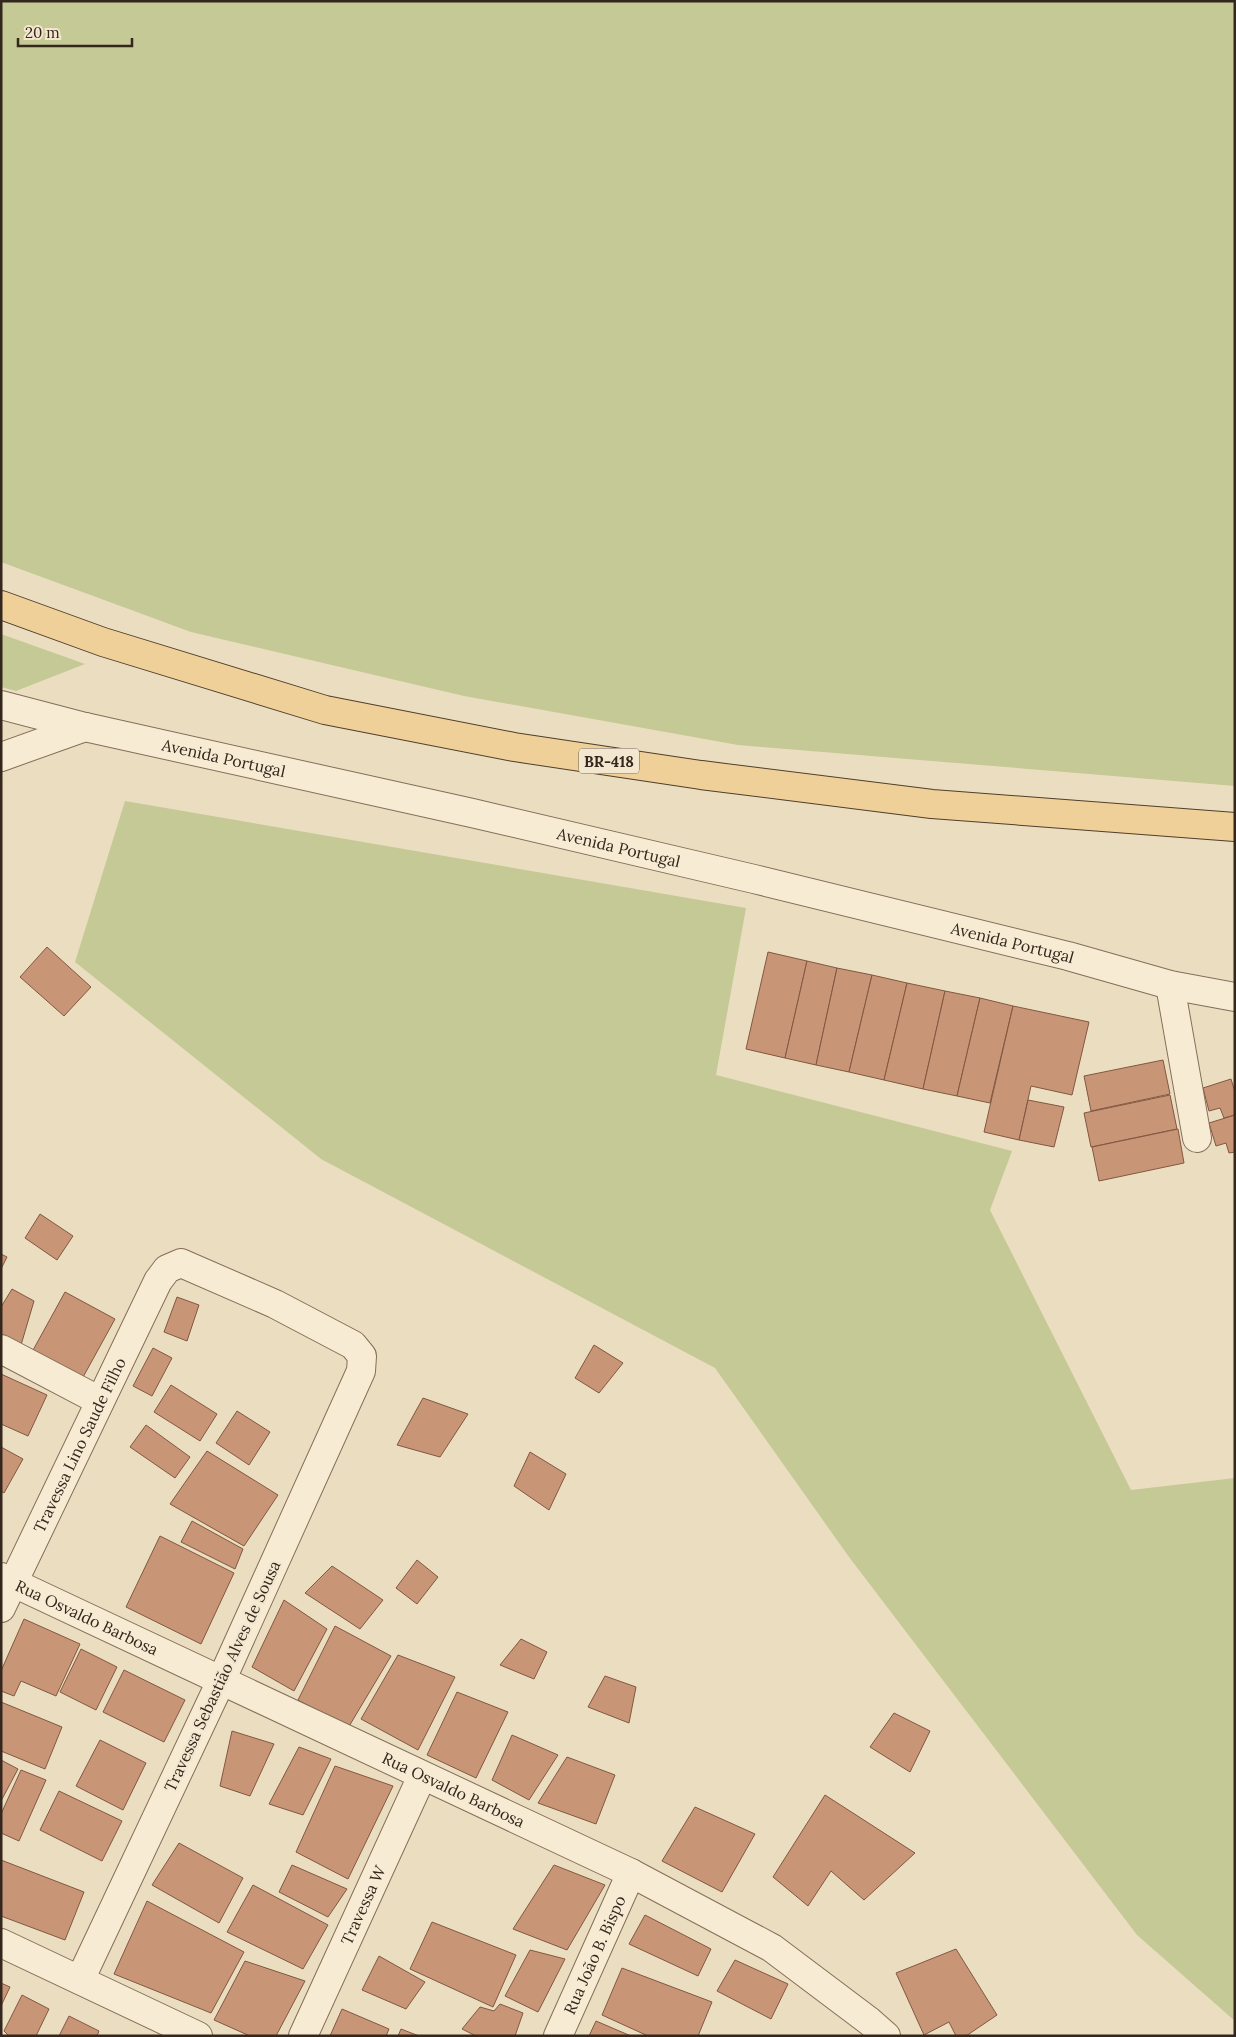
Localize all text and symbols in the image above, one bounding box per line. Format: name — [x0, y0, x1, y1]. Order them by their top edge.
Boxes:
scale bar — [18, 15, 131, 47]
text: 20 m — [25, 23, 60, 42]
street label: Avenida Portugal — [159, 734, 287, 781]
road number: BR-418 — [579, 748, 639, 774]
street label: Avenida Portugal — [554, 823, 682, 871]
street label: Avenida Portugal — [948, 917, 1076, 967]
street label: Travessa Lino Saude Filho — [29, 1354, 130, 1536]
street label: Travessa Sebastião Alves de Sousa — [160, 1557, 284, 1795]
street label: Rua Osvaldo Barbosa — [12, 1575, 162, 1659]
street label: Rua Osvaldo Barbosa — [379, 1748, 528, 1832]
street label: Travessa W — [336, 1861, 390, 1948]
street label: Rua João B. Bispo — [559, 1892, 630, 2017]

